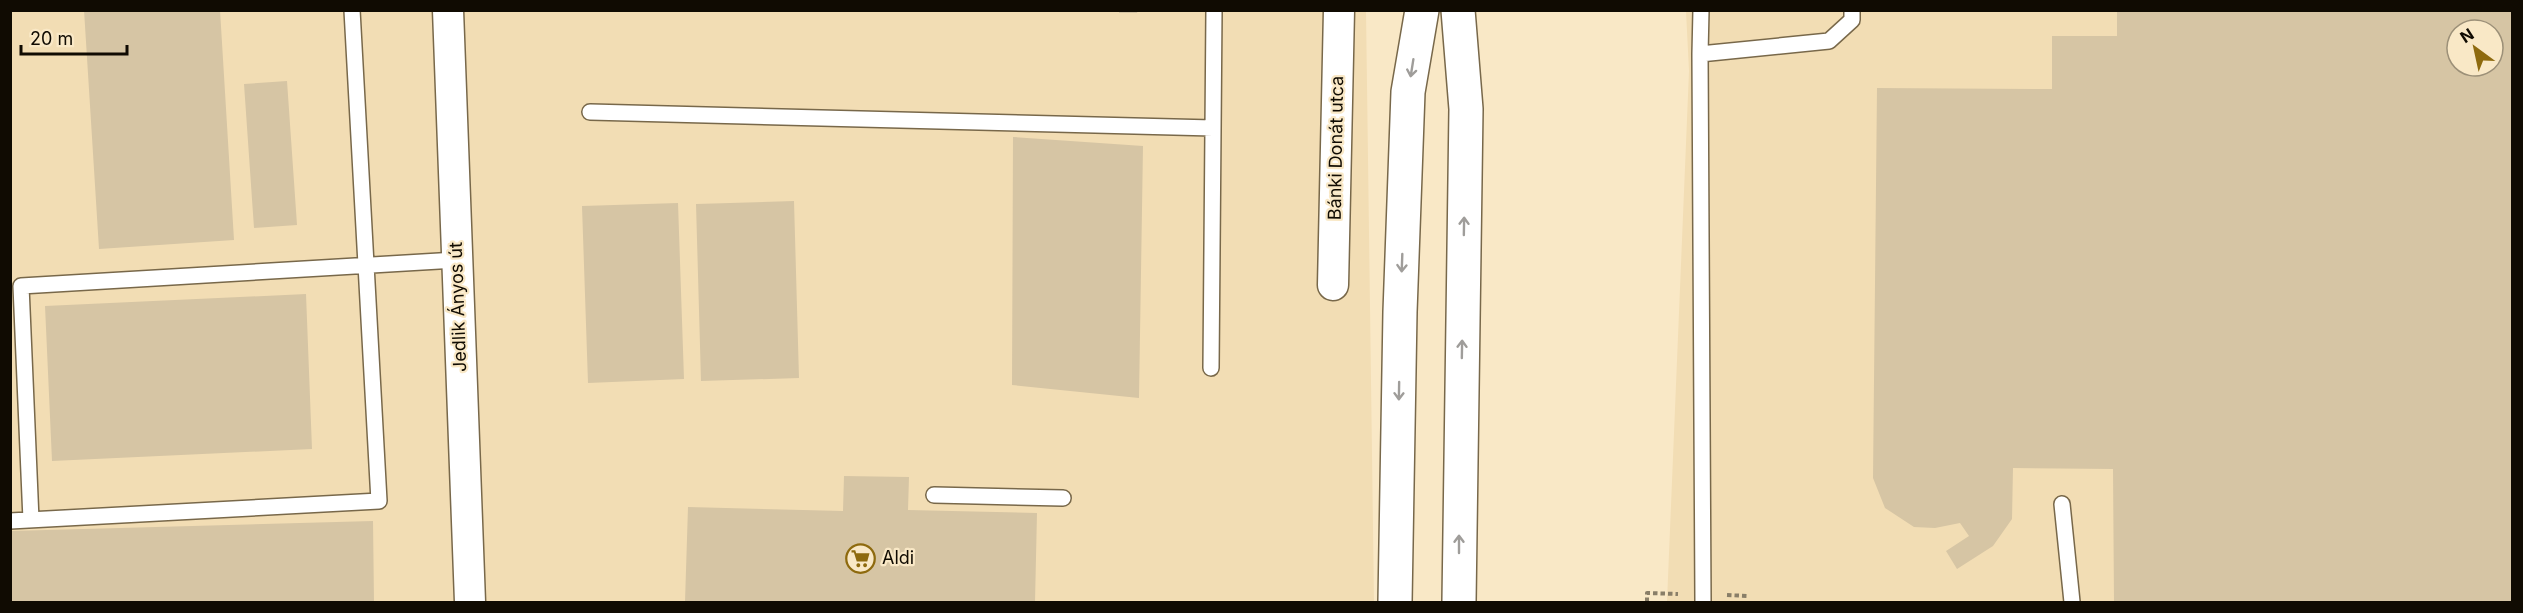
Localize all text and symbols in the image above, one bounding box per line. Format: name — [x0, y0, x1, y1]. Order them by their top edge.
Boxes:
scale bar — [21, 18, 128, 56]
north arrow — [2445, 18, 2505, 78]
text: N — [2456, 24, 2477, 47]
text: 20 m — [30, 28, 73, 49]
one-way arrow — [1406, 58, 1417, 78]
street label: Bánki Donát utca — [1324, 76, 1347, 220]
one-way arrow — [1458, 217, 1470, 237]
street label: Jedlik Ányos út — [444, 242, 470, 372]
one-way arrow — [1396, 252, 1407, 272]
one-way arrow — [1456, 340, 1468, 360]
one-way arrow — [1393, 381, 1404, 401]
one-way arrow — [1453, 535, 1465, 555]
supermarket icon: Aldi — [845, 542, 877, 574]
place label: Aldi — [882, 547, 914, 568]

